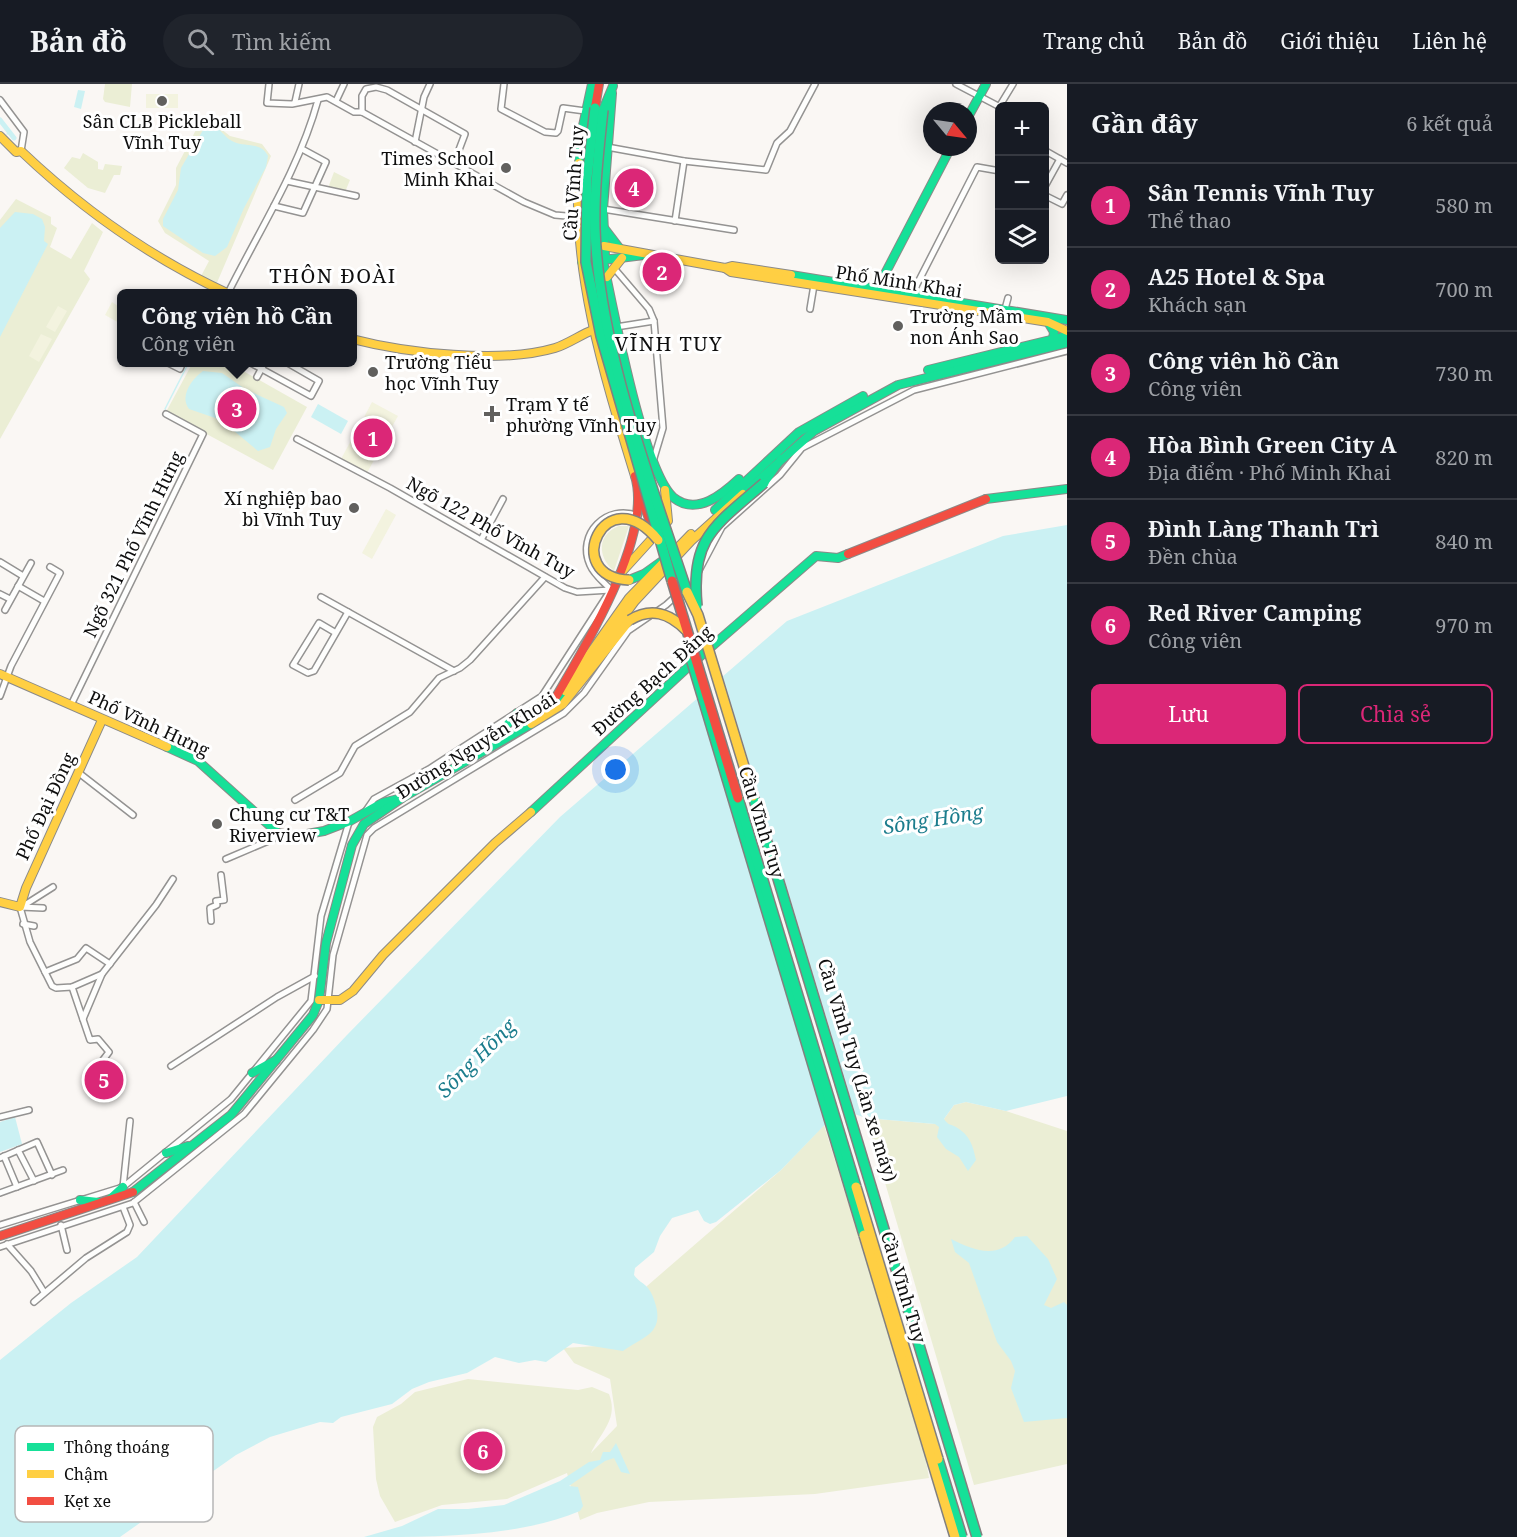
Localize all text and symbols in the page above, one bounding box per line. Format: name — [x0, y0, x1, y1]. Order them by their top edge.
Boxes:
search box — [163, 14, 583, 68]
text: Bản đồ — [30, 22, 127, 60]
icon: search — [184, 25, 217, 58]
text: Tìm kiếm — [232, 26, 331, 56]
text: Trang chủ — [1043, 27, 1145, 55]
text: Bản đồ — [1178, 27, 1247, 55]
text: Giới thiệu — [1280, 27, 1379, 55]
text: Liên hệ — [1412, 27, 1487, 55]
marker: Sân CLB Pickleball Vĩnh Tuy — [155, 94, 169, 108]
north arrow — [923, 102, 977, 156]
map controls — [995, 102, 1049, 264]
button: + — [995, 102, 1049, 156]
text: Gần đây — [1091, 105, 1198, 141]
place label: Sân CLB Pickleball Vĩnh Tuy — [83, 109, 242, 154]
text: 6 kết quả — [1406, 110, 1493, 137]
street label: Cầu Vĩnh Tuy — [557, 124, 589, 241]
place label: Times School Minh Khai — [381, 146, 494, 191]
button: − — [995, 156, 1049, 210]
marker: Times School Minh Khai — [499, 161, 513, 175]
pin: 4 — [614, 166, 654, 210]
text: Sân Tennis Vĩnh Tuy — [1148, 177, 1374, 207]
text: 1 — [1105, 192, 1116, 219]
text: 580 m — [1435, 192, 1493, 219]
text: Thể thao — [1148, 207, 1231, 234]
button: layers — [995, 210, 1049, 264]
pin: 2 — [642, 250, 682, 294]
street label: Phố Minh Khai — [834, 259, 964, 303]
text: A25 Hotel & Spa — [1148, 261, 1325, 291]
district label: THÔN ĐOÀI — [269, 262, 397, 289]
text: 2 — [1105, 276, 1116, 303]
text: 700 m — [1435, 276, 1493, 303]
popup — [117, 289, 357, 367]
text: Khách sạn — [1148, 291, 1247, 318]
text: Công viên hồ Cần — [141, 300, 333, 330]
place label: Trường Mầm non Ánh Sao — [910, 304, 1023, 349]
marker: Trường Mầm non Ánh Sao — [891, 319, 905, 333]
text: Công viên — [141, 330, 236, 357]
district label: VĨNH TUY — [615, 330, 723, 357]
text: Công viên hồ Cần — [1148, 345, 1340, 375]
place label: Trường Tiểu học Vĩnh Tuy — [385, 350, 499, 395]
text: 3 — [1105, 360, 1116, 387]
text: 730 m — [1435, 360, 1493, 387]
marker: Trường Tiểu học Vĩnh Tuy — [366, 365, 380, 379]
text: Công viên — [1148, 375, 1242, 402]
pin: 3 — [218, 386, 256, 432]
place label: Trạm Y tế phường Vĩnh Tuy — [506, 392, 657, 437]
marker: Trạm Y tế phường Vĩnh Tuy — [483, 405, 501, 423]
pin: 1 — [354, 416, 392, 460]
text: Hòa Bình Green City A — [1148, 429, 1396, 459]
text: 4 — [1105, 444, 1116, 471]
text: 820 m — [1435, 444, 1493, 471]
street label: Ngõ 321 Phố Vĩnh Hưng — [77, 447, 189, 641]
text: Địa điểm · Phố Minh Khai — [1148, 459, 1391, 486]
street label: Ngõ 122 Phố Vĩnh Tuy — [403, 471, 580, 584]
place label: Xí nghiệp bao bì Vĩnh Tuy — [224, 486, 343, 531]
marker: Xí nghiệp bao bì Vĩnh Tuy — [347, 501, 361, 515]
text: Đình Làng Thanh Trì — [1148, 513, 1379, 543]
text: 5 — [1105, 528, 1116, 555]
text: 840 m — [1435, 528, 1493, 555]
text: Đền chùa — [1148, 543, 1238, 570]
text: Red River Camping — [1148, 597, 1361, 627]
text: 6 — [1105, 612, 1116, 639]
text: 970 m — [1435, 612, 1493, 639]
street label: Đường Bạch Đằng — [587, 619, 717, 740]
text: Công viên — [1148, 627, 1242, 654]
street label: Phố Vĩnh Hưng — [85, 684, 214, 762]
button: Lưu — [1091, 684, 1286, 744]
button: Chia sẻ — [1298, 684, 1493, 744]
street label: Đường Nguyễn Khoái — [392, 686, 560, 804]
street label: Phố Đại Đồng — [10, 748, 80, 864]
your location — [601, 755, 630, 784]
street label: Cầu Vĩnh Tuy — [734, 763, 791, 882]
water label: Sông Hồng — [881, 798, 986, 840]
place label: Chung cư T&T Riverview — [229, 802, 349, 847]
marker: Chung cư T&T Riverview — [210, 817, 224, 831]
street label: Cầu Vĩnh Tuy (Làn xe máy) — [813, 956, 903, 1184]
water label: Sông Hồng — [431, 1012, 522, 1103]
pin: 5 — [84, 1058, 124, 1102]
street label: Cầu Vĩnh Tuy — [876, 1228, 933, 1347]
legend — [15, 1426, 213, 1522]
pin: 6 — [464, 1428, 502, 1474]
text: Thông thoáng — [64, 1436, 170, 1458]
text: Chậm — [64, 1463, 108, 1485]
text: Kẹt xe — [64, 1490, 111, 1512]

